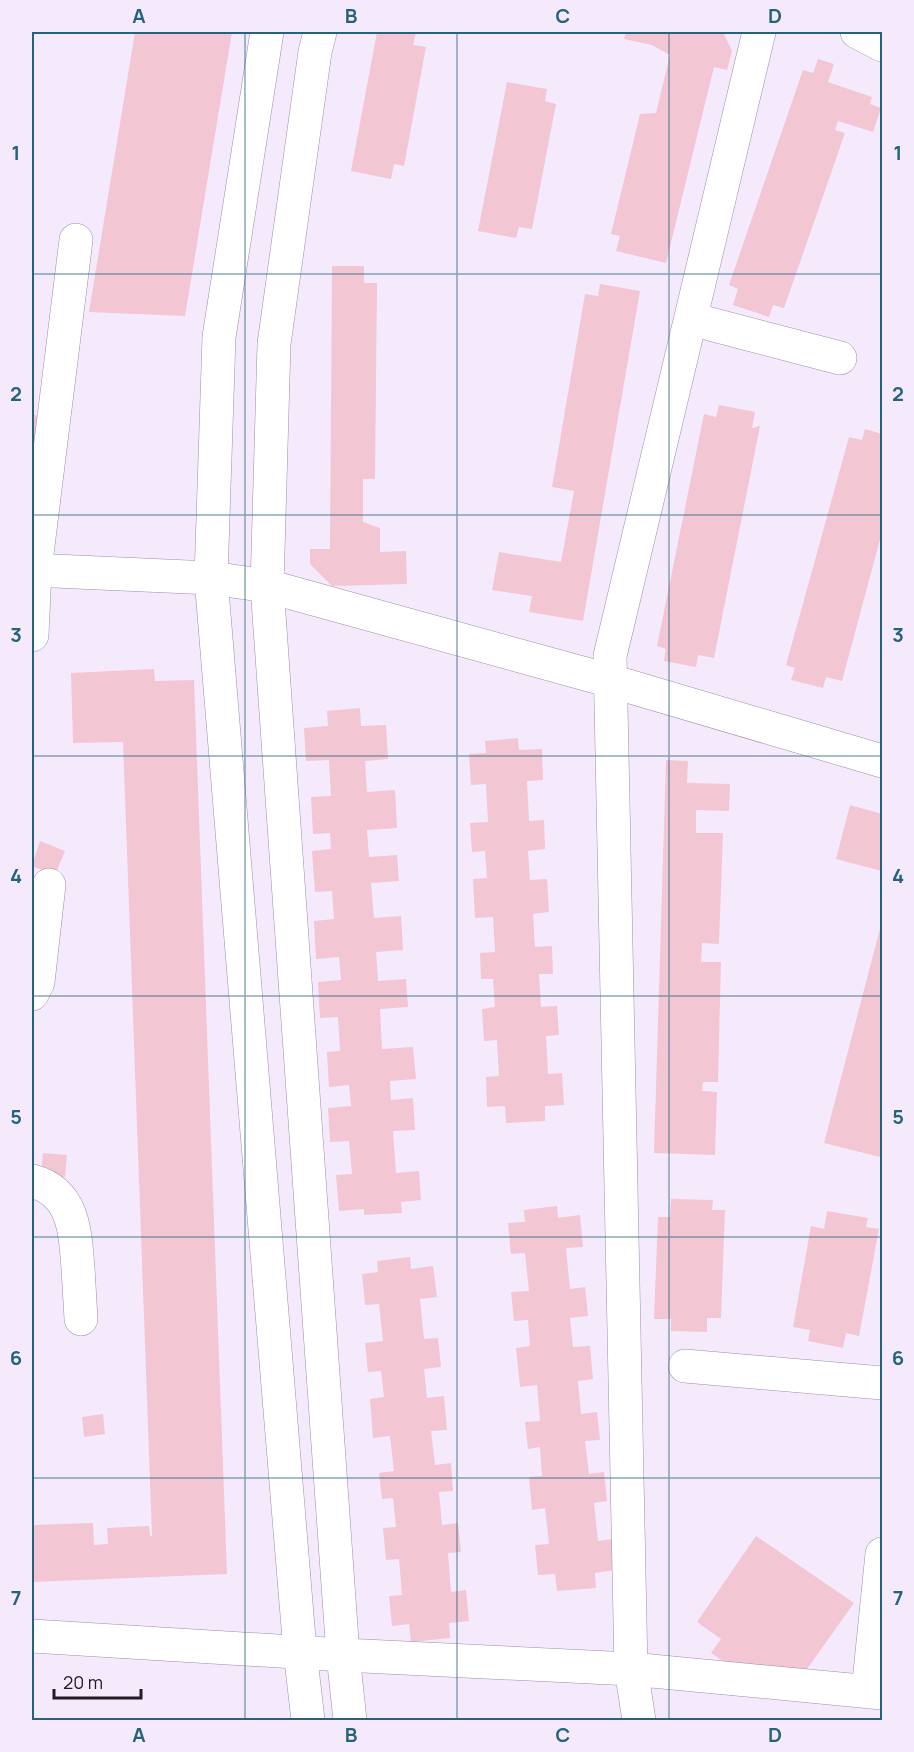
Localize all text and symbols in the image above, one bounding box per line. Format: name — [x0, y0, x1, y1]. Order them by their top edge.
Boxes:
text: A — [132, 2, 146, 29]
text: B — [345, 2, 358, 29]
text: C — [556, 2, 570, 29]
text: D — [768, 2, 782, 29]
text: 1 — [12, 139, 20, 166]
text: 1 — [894, 139, 902, 166]
text: 2 — [10, 380, 22, 407]
text: 2 — [892, 380, 904, 407]
text: 3 — [10, 621, 22, 648]
text: 3 — [892, 621, 904, 648]
text: 4 — [10, 862, 22, 889]
text: 4 — [892, 862, 904, 889]
text: 5 — [10, 1103, 22, 1130]
text: 5 — [892, 1103, 904, 1130]
text: 6 — [10, 1344, 22, 1371]
text: 6 — [892, 1344, 904, 1371]
text: 7 — [11, 1584, 21, 1611]
text: 7 — [893, 1584, 903, 1611]
scale bar — [54, 1662, 141, 1700]
text: 20 m — [63, 1670, 103, 1694]
text: A — [132, 1721, 146, 1748]
text: B — [345, 1721, 358, 1748]
text: C — [556, 1721, 570, 1748]
text: D — [768, 1721, 782, 1748]

